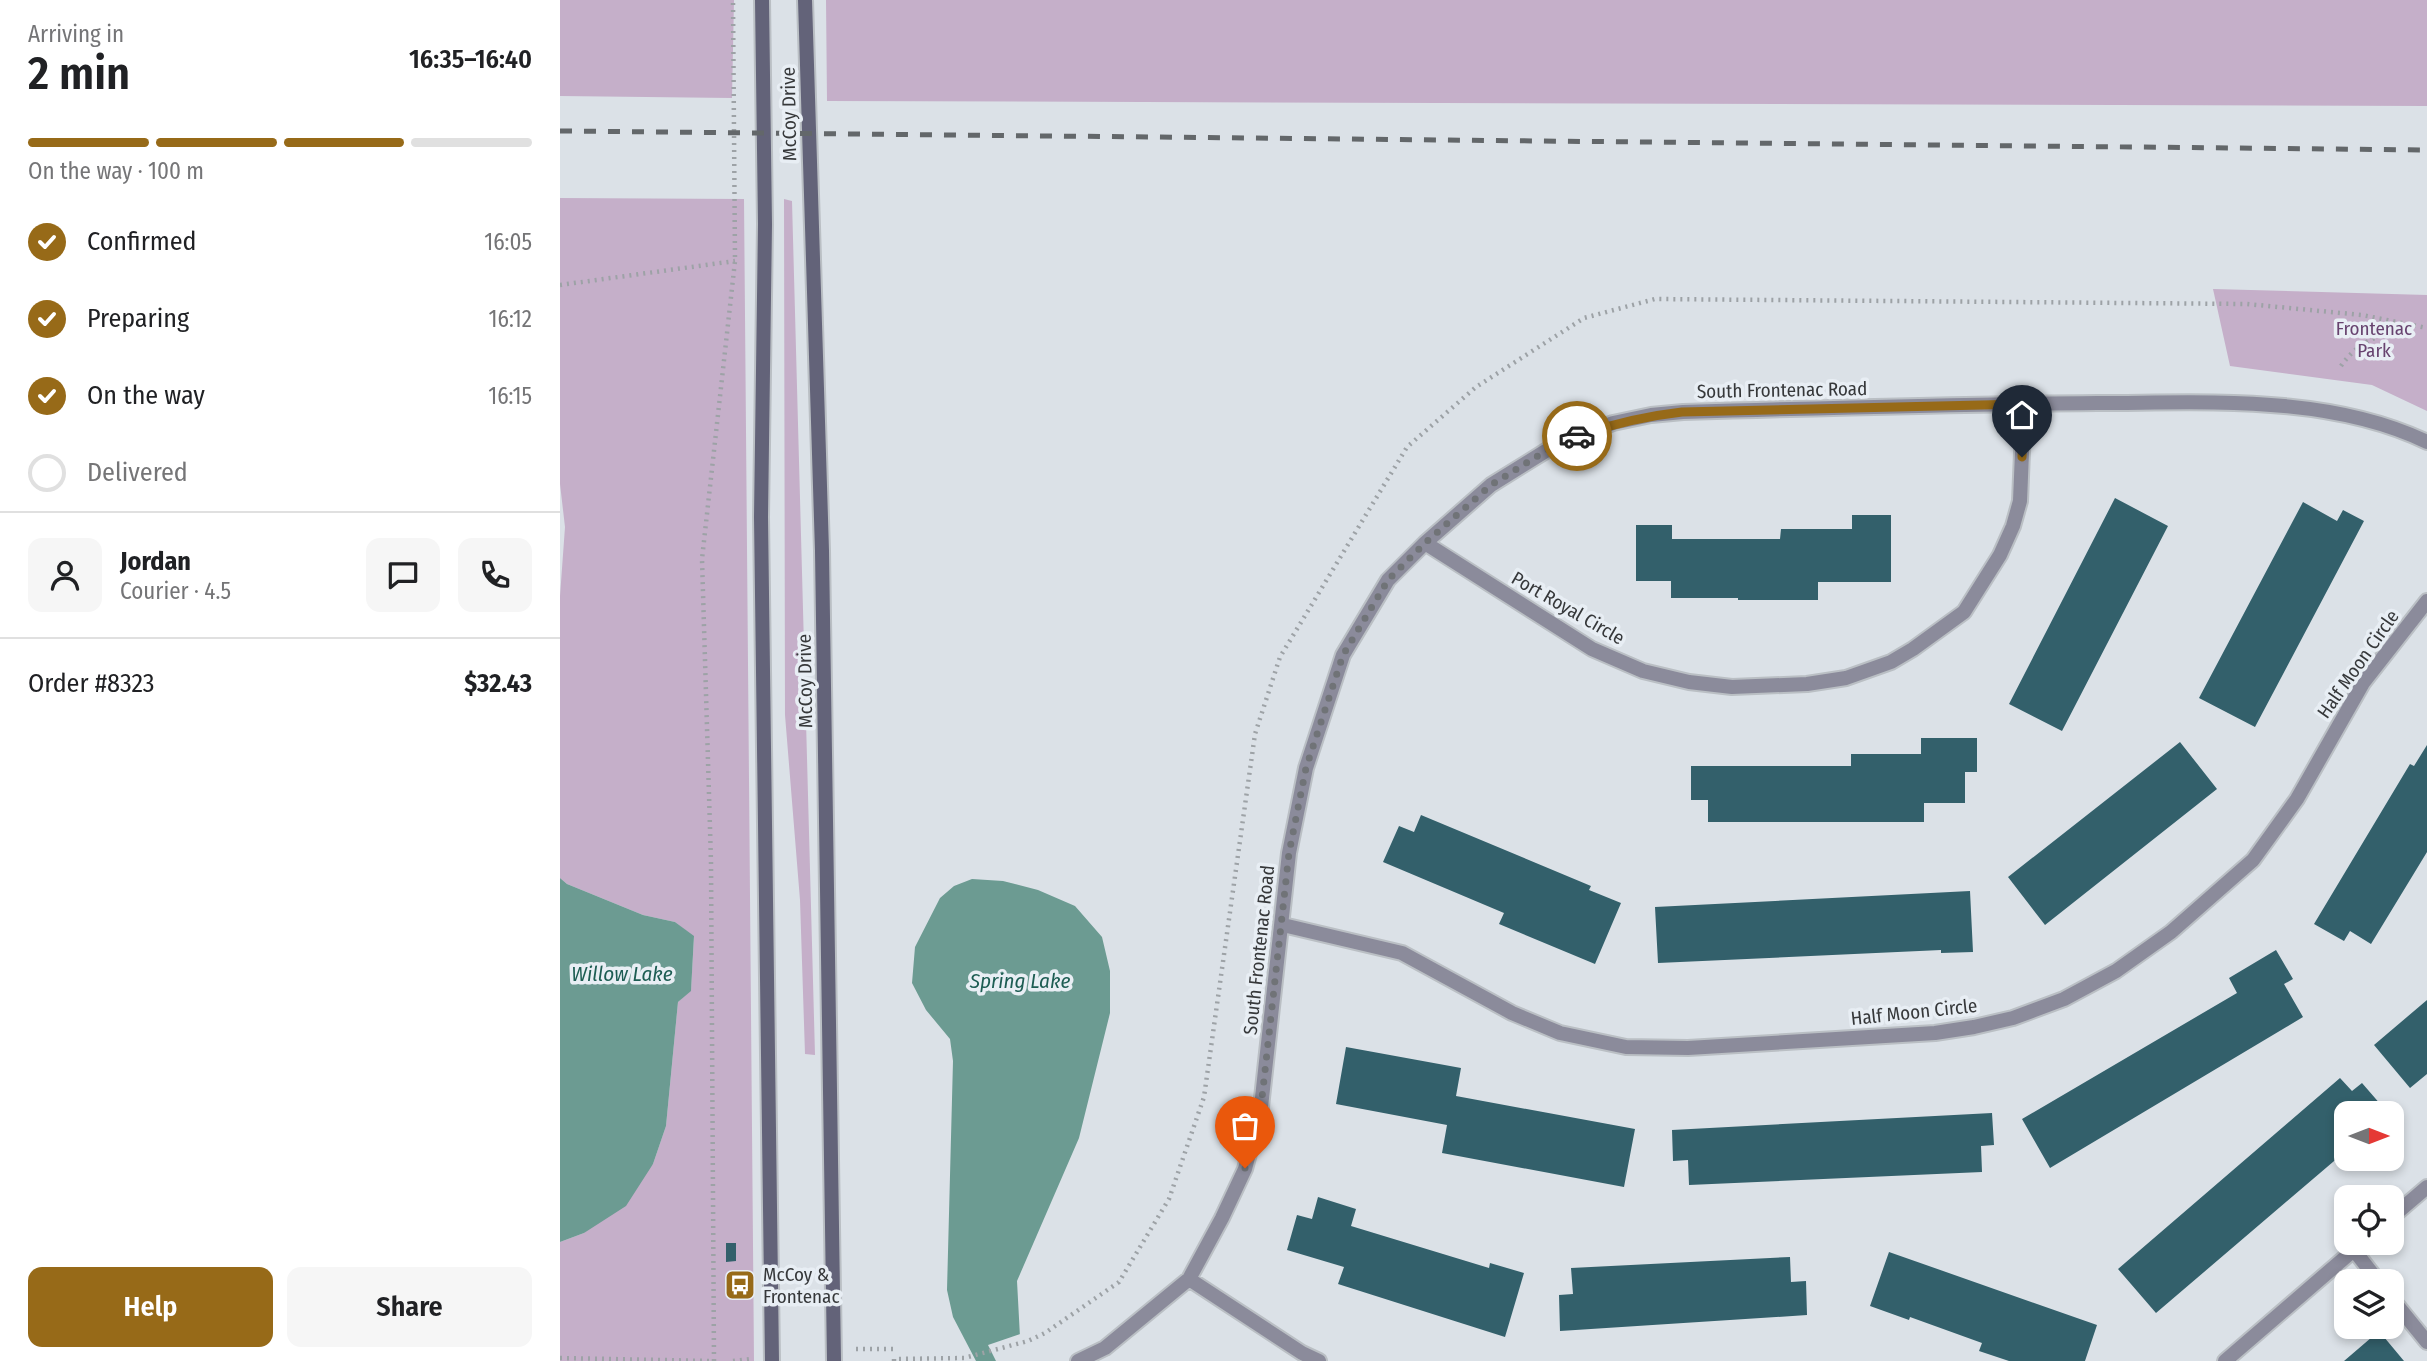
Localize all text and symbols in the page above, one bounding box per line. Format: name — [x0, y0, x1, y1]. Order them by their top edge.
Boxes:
text: Arriving in — [28, 20, 124, 48]
text: 16:35–16:40 — [409, 44, 532, 75]
text: 2 min — [28, 46, 130, 101]
street label: McCoy Drive — [777, 67, 801, 161]
text: On the way · 100 m — [28, 157, 204, 185]
icon: check — [28, 223, 66, 261]
text: Confirmed — [87, 226, 197, 257]
text: 16:05 — [484, 228, 532, 256]
icon: check — [28, 300, 66, 338]
text: Preparing — [87, 303, 189, 334]
text: 16:12 — [489, 305, 532, 333]
park label: Frontenac Park — [2336, 317, 2412, 362]
icon: check — [28, 377, 66, 415]
street label: South Frontenac Road — [1697, 377, 1867, 403]
text: On the way — [87, 380, 205, 411]
text: 16:15 — [488, 382, 532, 410]
pin — [1992, 385, 2052, 457]
icon: home — [2003, 396, 2041, 434]
courier — [1542, 401, 1612, 471]
icon: car — [1558, 417, 1596, 455]
text: Delivered — [87, 457, 188, 488]
button: person — [28, 538, 102, 612]
button: chat — [366, 538, 440, 612]
button: phone — [458, 538, 532, 612]
text: Jordan — [120, 546, 191, 577]
street label: Port Royal Circle — [1507, 566, 1629, 650]
text: Courier · 4.5 — [120, 577, 231, 605]
street label: Half Moon Circle — [2312, 605, 2404, 723]
street label: McCoy Drive — [793, 634, 817, 728]
text: Order #8323 — [28, 668, 155, 699]
text: $32.43 — [464, 668, 532, 699]
street label: South Frontenac Road — [1239, 864, 1279, 1036]
water label: Willow Lake — [571, 961, 673, 987]
water label: Spring Lake — [969, 968, 1070, 994]
street label: Half Moon Circle — [1850, 994, 1978, 1030]
pin — [1215, 1096, 1275, 1168]
north arrow — [2334, 1101, 2404, 1171]
map controls — [2334, 1101, 2404, 1339]
icon: bag — [1226, 1107, 1264, 1145]
button: locate — [2334, 1185, 2404, 1255]
place label: McCoy & Frontenac — [763, 1263, 840, 1308]
button: Help — [28, 1267, 273, 1347]
button: Share — [287, 1267, 532, 1347]
bus stop icon: McCoy & Frontenac — [723, 1268, 757, 1302]
button: layers — [2334, 1269, 2404, 1339]

